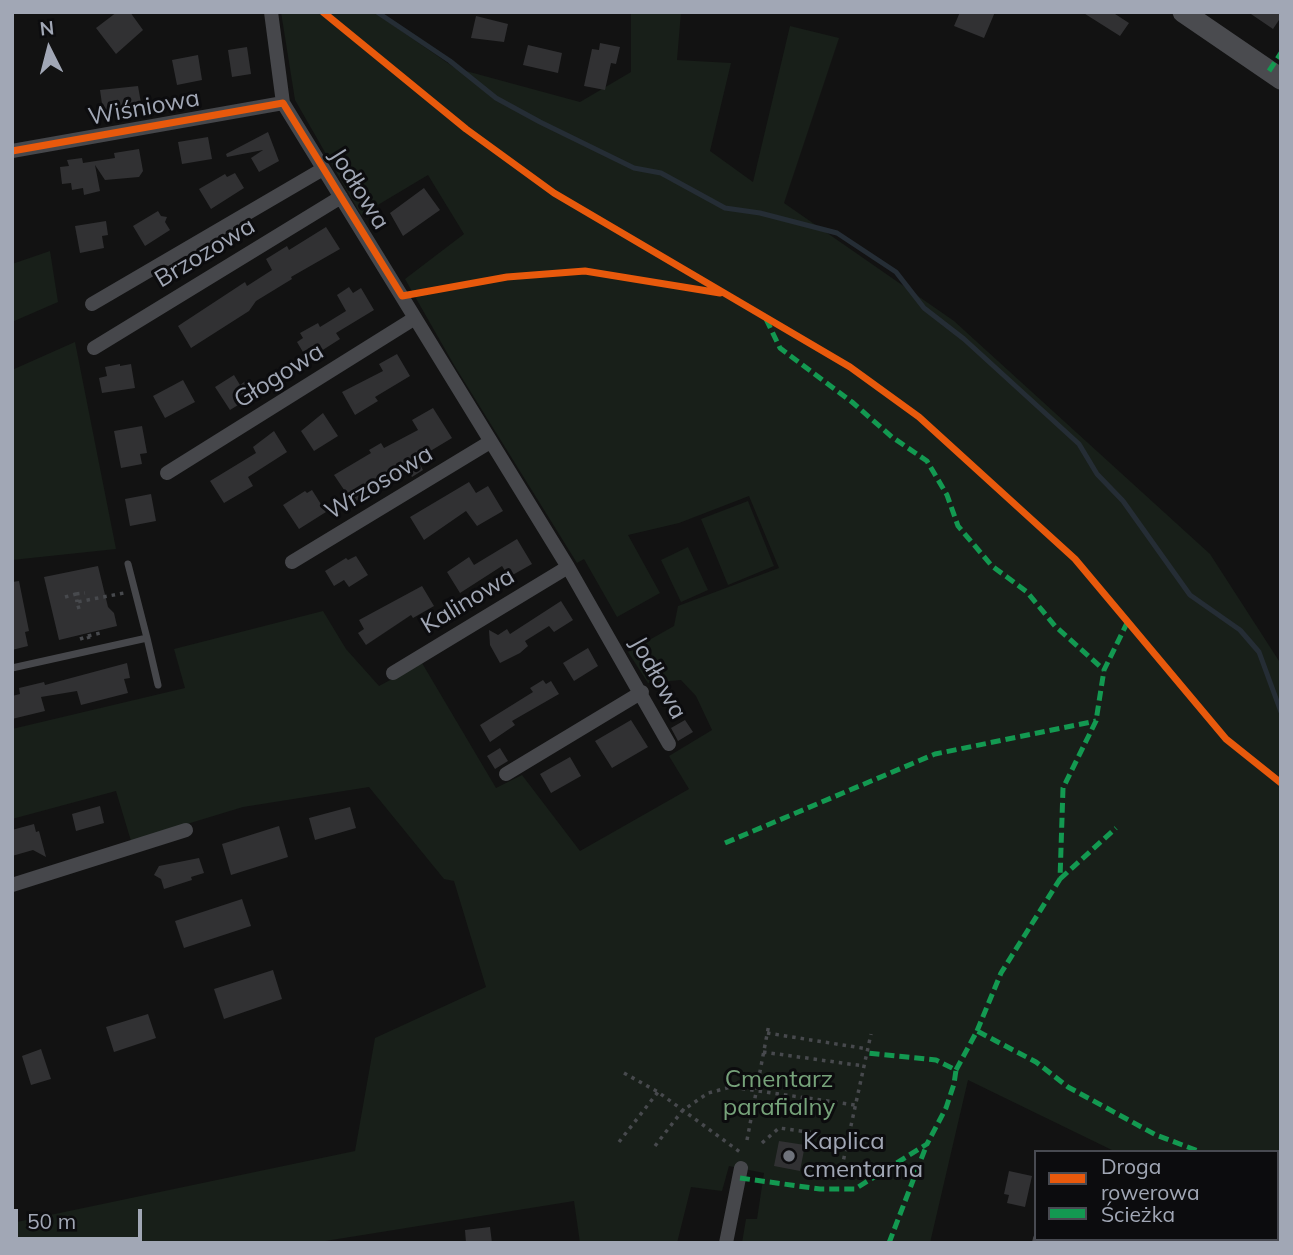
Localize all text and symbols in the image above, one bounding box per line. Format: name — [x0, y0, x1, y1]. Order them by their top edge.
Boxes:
north arrow — [14, 14, 84, 84]
text: N — [38, 15, 55, 41]
street label: Wiśniowa — [86, 84, 202, 132]
street label: Jodłowa — [323, 143, 395, 235]
street label: Brzozowa — [150, 212, 260, 294]
street label: Głogowa — [229, 337, 329, 415]
street label: Wrzosowa — [320, 440, 438, 526]
street label: Kalinowa — [416, 562, 520, 640]
street label: Jodłowa — [624, 632, 692, 724]
park label: Cmentarz parafialny — [723, 1066, 835, 1122]
place label: Kaplica cmentarna — [803, 1128, 923, 1184]
marker: Kaplica cmentarna — [781, 1148, 797, 1164]
legend — [1034, 1150, 1279, 1241]
text: Droga rowerowa — [1101, 1153, 1200, 1205]
scale bar — [18, 1196, 145, 1240]
text: Ścieżka — [1101, 1201, 1175, 1227]
text: 50 m — [27, 1208, 76, 1234]

